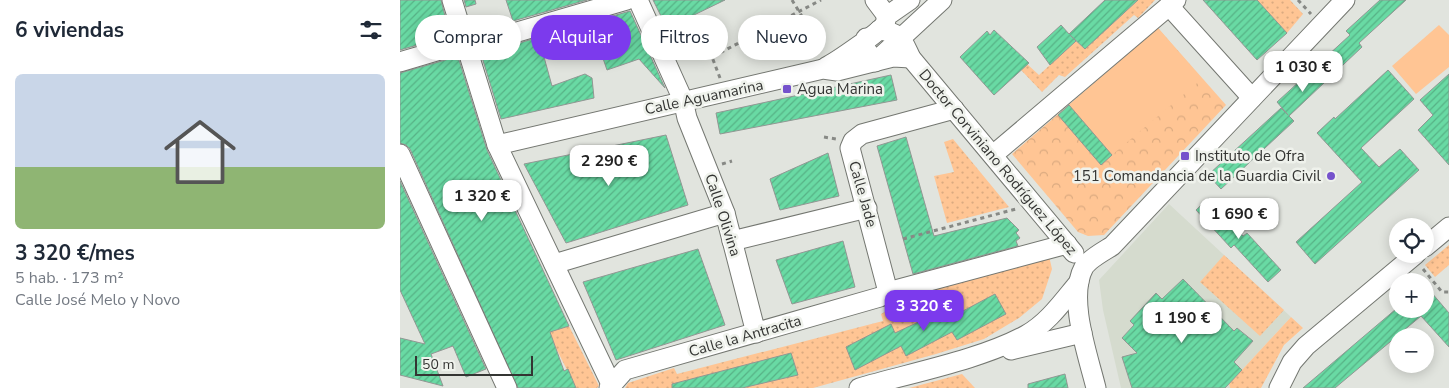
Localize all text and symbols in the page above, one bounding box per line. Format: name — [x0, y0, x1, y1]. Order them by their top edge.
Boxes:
chip: Comprar — [415, 15, 521, 60]
chip: Alquilar — [531, 15, 631, 60]
chip: Filtros — [641, 15, 728, 60]
chip: Nuevo — [738, 15, 826, 60]
text: 6 viviendas — [15, 16, 124, 44]
icon: filters — [357, 16, 385, 44]
pin: 1 030 € — [1257, 51, 1349, 93]
text: 1 030 € — [1275, 56, 1331, 78]
street label: Doctor Corviniano Rodríguez López — [914, 65, 1082, 259]
street label: Calle Aguamarina — [643, 75, 765, 119]
place label: Agua Marina — [797, 79, 883, 99]
marker: Agua Marina — [781, 83, 793, 95]
icon: home — [155, 107, 245, 197]
pin: 2 290 € — [563, 144, 655, 187]
place label: Instituto de Ofra — [1195, 146, 1305, 166]
text: 2 290 € — [581, 150, 637, 172]
marker: Instituto de Ofra — [1179, 150, 1191, 162]
street label: Calle Jade — [844, 159, 882, 229]
place label: 151 Comandancia de la Guardia Civil — [1073, 166, 1322, 186]
marker: 151 Comandancia de la Guardia Civil — [1325, 170, 1337, 182]
street label: Calle Olivina — [700, 171, 746, 259]
pin: 1 320 € — [436, 180, 528, 222]
text: 1 320 € — [454, 185, 510, 207]
pin: 1 690 € — [1193, 198, 1285, 240]
text: 1 690 € — [1211, 203, 1267, 225]
map controls — [1389, 218, 1434, 373]
button: locate — [1389, 218, 1434, 263]
text: 3 320 €/mes — [15, 239, 135, 267]
text: 5 hab. · 173 m² — [15, 267, 123, 289]
button: + — [1389, 273, 1434, 318]
text: Calle José Melo y Novo — [15, 289, 180, 311]
pin: 3 320 € — [878, 290, 970, 332]
text: 3 320 € — [896, 295, 952, 317]
pin: 1 190 € — [1136, 302, 1228, 344]
text: 1 190 € — [1154, 307, 1210, 329]
street label: Calle la Antracita — [686, 310, 804, 362]
button: − — [1389, 328, 1434, 373]
scale bar — [415, 353, 532, 376]
text: 50 m — [422, 355, 454, 374]

